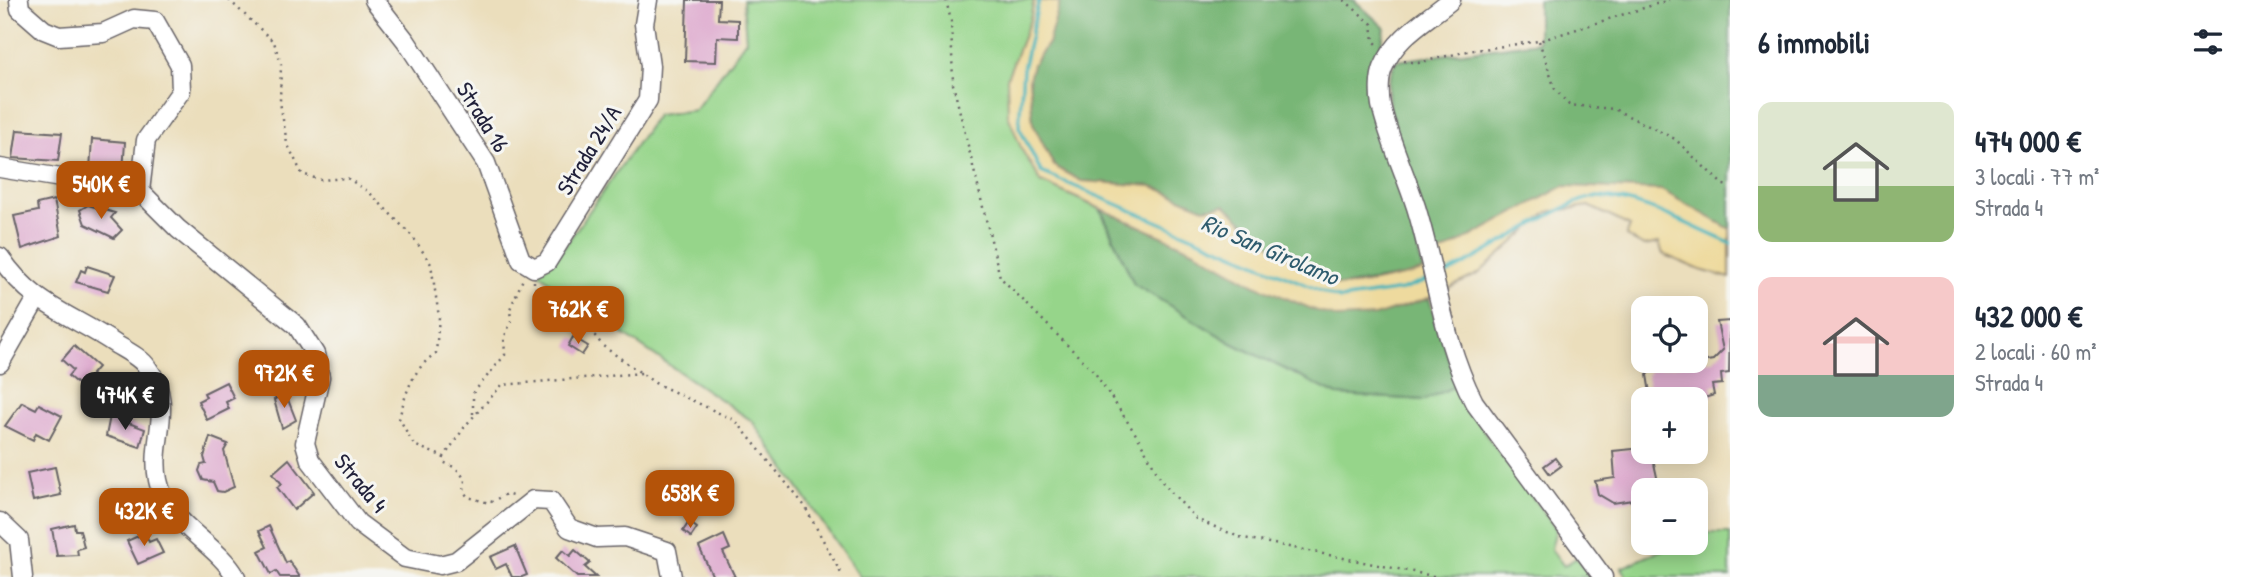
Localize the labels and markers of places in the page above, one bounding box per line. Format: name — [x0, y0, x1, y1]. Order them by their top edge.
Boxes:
pin: 540K € — [44, 162, 158, 221]
pin: 762K € — [521, 286, 635, 346]
pin: 972K € — [227, 350, 341, 410]
pin: 474K € — [68, 372, 182, 432]
pin: 658K € — [633, 470, 747, 530]
pin: 432K € — [87, 489, 201, 548]

